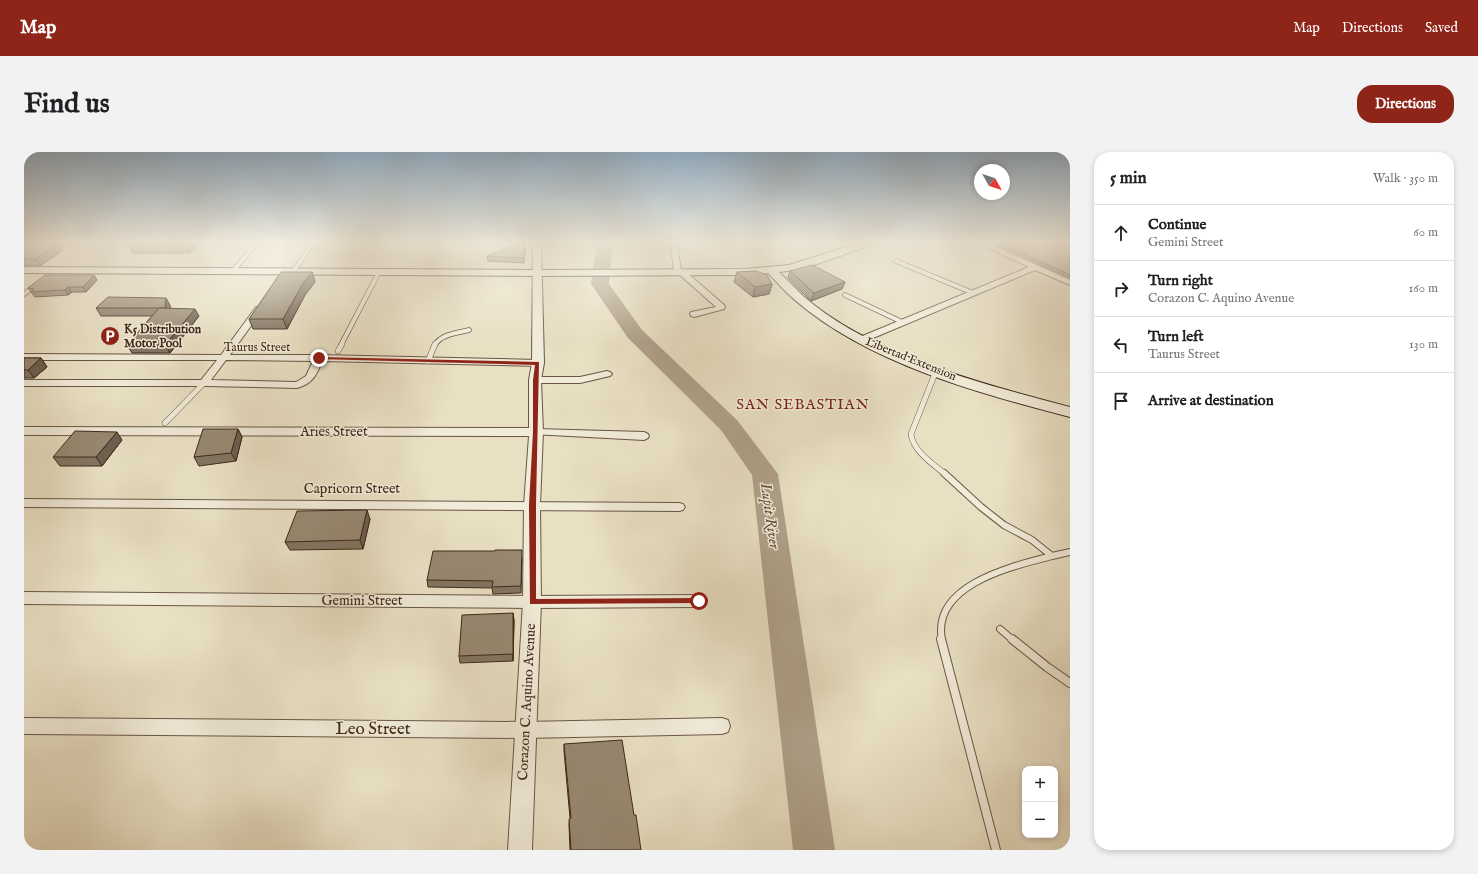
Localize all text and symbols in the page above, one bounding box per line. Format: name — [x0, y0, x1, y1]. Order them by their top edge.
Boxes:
text: Map — [20, 16, 56, 40]
text: Map — [1293, 19, 1320, 37]
text: Directions — [1342, 19, 1403, 37]
text: Saved — [1425, 19, 1458, 37]
button: Directions — [1357, 85, 1454, 123]
text: Find us — [24, 87, 110, 122]
north arrow — [974, 164, 1010, 200]
text: 5 min — [1110, 168, 1147, 189]
text: Walk · 350 m — [1373, 170, 1438, 187]
text: Continue — [1148, 215, 1206, 234]
icon: ahead — [1110, 222, 1132, 244]
text: 60 m — [1413, 224, 1438, 241]
text: Gemini Street — [1148, 234, 1223, 251]
text: Turn right — [1148, 271, 1213, 290]
icon: right — [1110, 278, 1132, 300]
text: 160 m — [1408, 280, 1438, 297]
text: Corazon C. Aquino Avenue — [1148, 290, 1294, 307]
place label: K5 Distribution Motor Pool — [124, 322, 202, 351]
parking icon: K5 Distribution Motor Pool — [99, 325, 121, 347]
text: Turn left — [1148, 327, 1204, 346]
street label: Libertad Extension — [863, 334, 959, 384]
icon: left — [1110, 334, 1132, 356]
text: 130 m — [1409, 336, 1438, 353]
street label: Taurus Street — [224, 340, 290, 355]
text: Taurus Street — [1148, 346, 1220, 363]
route end — [310, 349, 328, 367]
icon: arrive — [1110, 390, 1132, 412]
text: Arrive at destination — [1148, 391, 1274, 410]
district label: SAN SEBASTIAN — [736, 395, 870, 414]
street label: Aries Street — [299, 423, 368, 441]
street label: Capricorn Street — [304, 480, 400, 498]
water label: Lupit River — [756, 481, 784, 551]
street label: Gemini Street — [321, 592, 403, 610]
route start — [690, 592, 708, 610]
street label: Corazon C. Aquino Avenue — [514, 622, 540, 781]
street label: Leo Street — [335, 719, 411, 740]
map controls — [1022, 766, 1058, 838]
button: + — [1022, 766, 1058, 802]
button: − — [1022, 802, 1058, 838]

